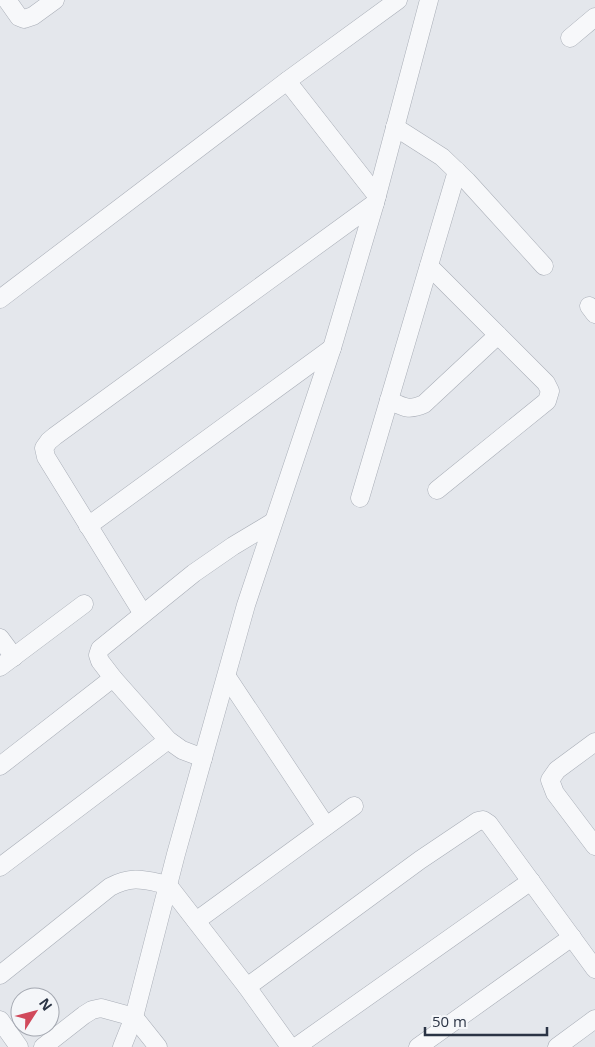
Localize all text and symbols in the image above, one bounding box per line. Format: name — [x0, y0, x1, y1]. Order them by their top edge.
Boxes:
north arrow — [10, 987, 60, 1037]
text: N — [35, 994, 57, 1014]
scale bar — [425, 1004, 548, 1036]
text: 50 m — [432, 1011, 467, 1031]

